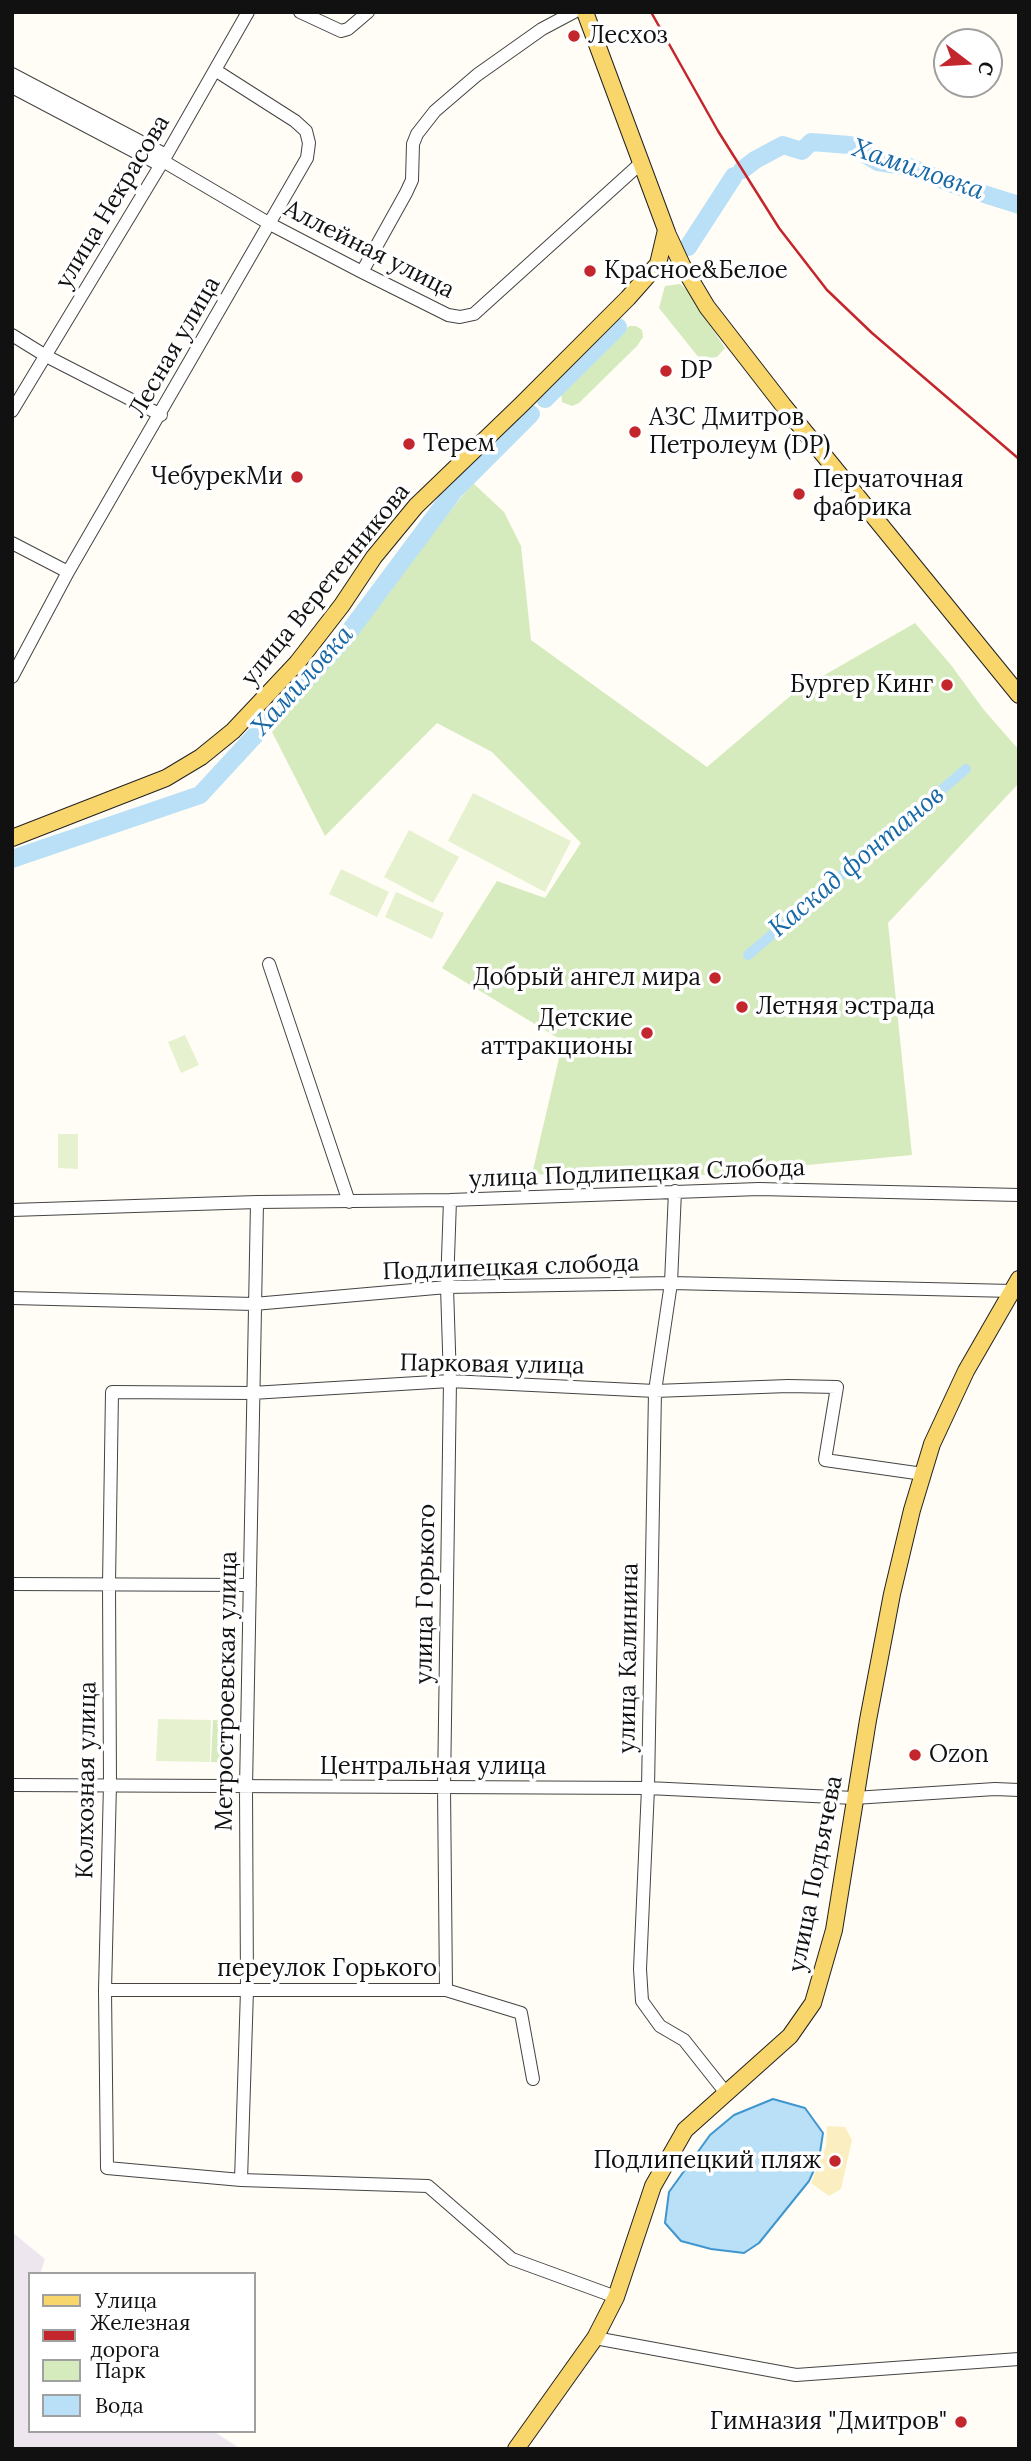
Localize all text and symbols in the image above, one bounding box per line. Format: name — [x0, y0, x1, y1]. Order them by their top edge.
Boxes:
place label: Лесхоз — [588, 22, 668, 50]
marker: Лесхоз — [566, 28, 582, 44]
north arrow — [933, 28, 1003, 98]
text: С — [973, 59, 1000, 78]
street label: улица Некрасова — [50, 110, 176, 294]
water label: Хамиловка — [848, 133, 988, 207]
street label: Аллейная улица — [279, 195, 459, 305]
place label: Красное&Белое — [604, 257, 788, 285]
marker: Красное&Белое — [582, 263, 598, 279]
street label: Лесная улица — [123, 272, 227, 422]
place label: DP — [680, 357, 712, 385]
marker: DP — [658, 363, 674, 379]
place label: АЗС Дмитров Петролеум (DP) — [649, 404, 830, 460]
marker: АЗС Дмитров Петролеум (DP) — [627, 424, 643, 440]
place label: Терем — [423, 430, 495, 458]
marker: Терем — [401, 436, 417, 452]
place label: ЧебурекМи — [151, 463, 283, 491]
place label: Перчаточная фабрика — [813, 466, 964, 522]
marker: ЧебурекМи — [289, 469, 305, 485]
street label: улица Веретенникова — [235, 478, 417, 692]
marker: Перчаточная фабрика — [791, 486, 807, 502]
water label: Хамиловка — [246, 620, 360, 742]
place label: Бургер Кинг — [790, 671, 933, 699]
marker: Бургер Кинг — [939, 677, 955, 693]
water label: Каскад фонтанов — [763, 780, 951, 944]
place label: Добрый ангел мира — [473, 964, 701, 992]
marker: Добрый ангел мира — [707, 970, 723, 986]
place label: Летняя эстрада — [756, 993, 935, 1021]
marker: Летняя эстрада — [734, 999, 750, 1015]
place label: Детские аттракционы — [481, 1005, 633, 1061]
marker: Детские аттракционы — [639, 1025, 655, 1041]
street label: улица Подлипецкая Слобода — [468, 1154, 806, 1194]
street label: Подлипецкая слобода — [382, 1249, 640, 1287]
street label: Парковая улица — [399, 1349, 585, 1381]
street label: улица Горького — [410, 1504, 442, 1684]
street label: Метростроевская улица — [210, 1551, 244, 1831]
street label: улица Калинина — [613, 1562, 645, 1754]
street label: Колхозная улица — [71, 1681, 103, 1879]
place label: Ozon — [929, 1741, 989, 1769]
marker: Ozon — [907, 1747, 923, 1763]
street label: Центральная улица — [320, 1753, 546, 1781]
street label: улица Подъячева — [783, 1773, 849, 1975]
street label: переулок Горького — [217, 1955, 437, 1983]
place label: Подлипецкий пляж — [593, 2147, 821, 2175]
marker: Подлипецкий пляж — [827, 2153, 843, 2169]
legend — [28, 2272, 256, 2433]
text: Улица — [95, 2287, 157, 2314]
text: Железная дорога — [90, 2309, 190, 2363]
text: Парк — [95, 2357, 145, 2384]
text: Вода — [95, 2392, 144, 2419]
place label: Гимназия "Дмитров" — [710, 2408, 947, 2436]
marker: Гимназия "Дмитров" — [953, 2414, 969, 2430]

